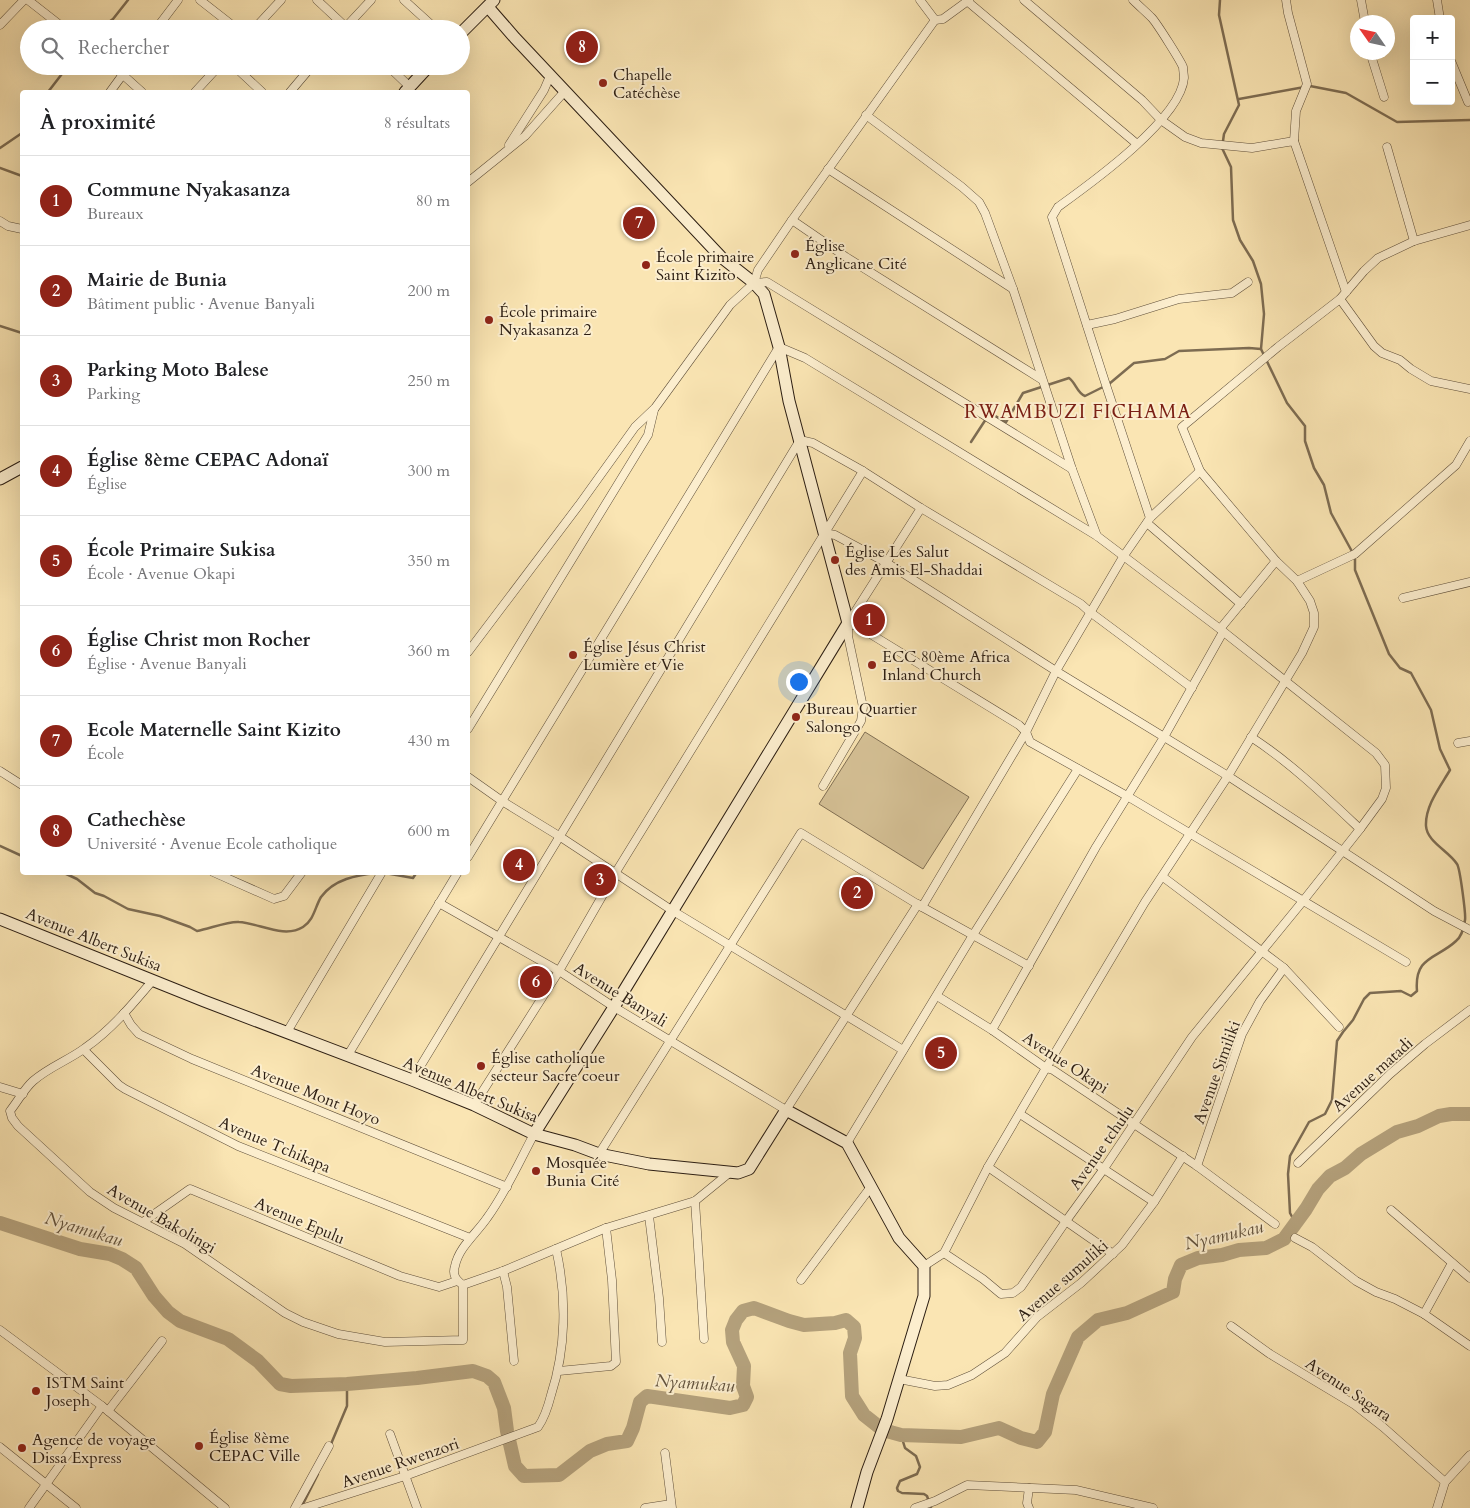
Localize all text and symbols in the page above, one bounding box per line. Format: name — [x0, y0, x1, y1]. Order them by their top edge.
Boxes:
north arrow — [1350, 15, 1395, 60]
map controls — [1410, 15, 1455, 105]
button: + — [1410, 15, 1455, 60]
search box — [20, 20, 470, 75]
pin: 8 — [566, 28, 598, 66]
icon: search — [38, 34, 66, 62]
text: Rechercher — [78, 35, 169, 61]
button: − — [1410, 60, 1455, 105]
place label: Chapelle Catéchèse — [613, 64, 680, 104]
marker: Chapelle Catéchèse — [597, 77, 609, 89]
text: À proximité — [40, 108, 156, 137]
text: 8 résultats — [384, 112, 450, 134]
text: Commune Nyakasanza — [87, 177, 291, 203]
text: 1 — [52, 190, 60, 212]
text: 80 m — [416, 190, 450, 212]
text: Bureaux — [87, 203, 143, 225]
pin: 7 — [623, 204, 655, 242]
place label: Église Anglicane Cité — [805, 235, 907, 275]
place label: École primaire Saint Kizito — [656, 246, 754, 286]
marker: Église Anglicane Cité — [789, 248, 801, 260]
marker: École primaire Saint Kizito — [640, 259, 652, 271]
text: Mairie de Bunia — [87, 267, 227, 293]
text: 2 — [52, 280, 60, 302]
text: 200 m — [408, 280, 450, 302]
text: Bâtiment public · Avenue Banyali — [87, 293, 315, 315]
place label: École primaire Nyakasanza 2 — [499, 301, 597, 341]
marker: École primaire Nyakasanza 2 — [483, 314, 495, 326]
text: Parking Moto Balese — [87, 357, 269, 383]
text: 3 — [52, 370, 60, 392]
text: 250 m — [408, 370, 450, 392]
text: Parking — [87, 383, 140, 405]
district label: RWAMBUZI FICHAMA — [964, 399, 1192, 425]
text: Église 8ème CEPAC Adonaï — [87, 447, 328, 473]
text: 4 — [52, 460, 60, 482]
text: 300 m — [408, 460, 450, 482]
text: Église — [87, 473, 127, 495]
text: École Primaire Sukisa — [87, 537, 275, 563]
place label: Église Les Salut des Amis El-Shaddai — [845, 541, 983, 581]
text: 5 — [52, 550, 60, 572]
text: 350 m — [408, 550, 450, 572]
marker: Église Les Salut des Amis El-Shaddai — [829, 554, 841, 566]
text: École · Avenue Okapi — [87, 563, 235, 585]
pin: 1 — [853, 601, 885, 639]
text: Église Christ mon Rocher — [87, 627, 310, 653]
place label: Église Jésus Christ Lumière et Vie — [583, 636, 706, 676]
text: 6 — [52, 640, 60, 662]
text: 360 m — [408, 640, 450, 662]
place label: ECC 80ème Africa Inland Church — [882, 646, 1010, 686]
marker: Église Jésus Christ Lumière et Vie — [567, 649, 579, 661]
text: Église · Avenue Banyali — [87, 653, 247, 675]
marker: ECC 80ème Africa Inland Church — [866, 659, 878, 671]
your location — [786, 669, 812, 695]
place label: Bureau Quartier Salongo — [806, 698, 917, 738]
marker: Bureau Quartier Salongo — [790, 711, 802, 723]
text: Ecole Maternelle Saint Kizito — [87, 717, 341, 743]
text: 7 — [52, 730, 60, 752]
text: 430 m — [408, 730, 450, 752]
text: École — [87, 743, 124, 765]
text: Cathechèse — [87, 807, 186, 833]
text: 8 — [52, 820, 60, 842]
text: 600 m — [408, 820, 450, 842]
text: Université · Avenue Ecole catholique — [87, 833, 337, 855]
pin: 4 — [503, 846, 535, 884]
pin: 3 — [584, 861, 616, 899]
pin: 2 — [841, 874, 873, 912]
street label: Avenue Albert Sukisa — [22, 903, 165, 977]
street label: Avenue Banyali — [569, 957, 672, 1033]
pin: 6 — [520, 963, 552, 1001]
street label: Avenue Similiki — [1188, 1017, 1246, 1127]
street label: Avenue Okapi — [1018, 1027, 1113, 1099]
street label: Avenue matadi — [1328, 1032, 1418, 1117]
pin: 5 — [925, 1034, 957, 1072]
place label: Église catholique secteur Sacre coeur — [491, 1047, 620, 1087]
street label: Avenue Albert Sukisa — [400, 1052, 542, 1128]
street label: Avenue Mont Hoyo — [248, 1059, 384, 1131]
marker: Église catholique secteur Sacre coeur — [475, 1060, 487, 1072]
street label: Avenue tchulu — [1064, 1101, 1139, 1194]
street label: Avenue Tchikapa — [215, 1111, 334, 1178]
place label: Mosquée Bunia Cité — [546, 1152, 620, 1192]
marker: Mosquée Bunia Cité — [530, 1165, 542, 1177]
street label: Avenue Bakolingi — [103, 1179, 220, 1259]
street label: Avenue Epulu — [251, 1192, 348, 1250]
water label: Nyamukau — [42, 1206, 126, 1253]
water label: Nyamukau — [1182, 1214, 1266, 1257]
street label: Avenue sumuliki — [1012, 1235, 1113, 1327]
street label: Avenue Sagara — [1301, 1353, 1396, 1427]
water label: Nyamukau — [654, 1368, 736, 1399]
place label: ISTM Saint Joseph — [44, 1372, 124, 1412]
marker: ISTM Saint Joseph — [30, 1385, 42, 1397]
place label: Église 8ème CEPAC Ville — [209, 1427, 300, 1467]
place label: Agence de voyage Dissa Express — [32, 1429, 156, 1469]
street label: Avenue Rwenzori — [339, 1432, 462, 1493]
marker: Église 8ème CEPAC Ville — [193, 1440, 205, 1452]
marker: Agence de voyage Dissa Express — [16, 1442, 28, 1454]

